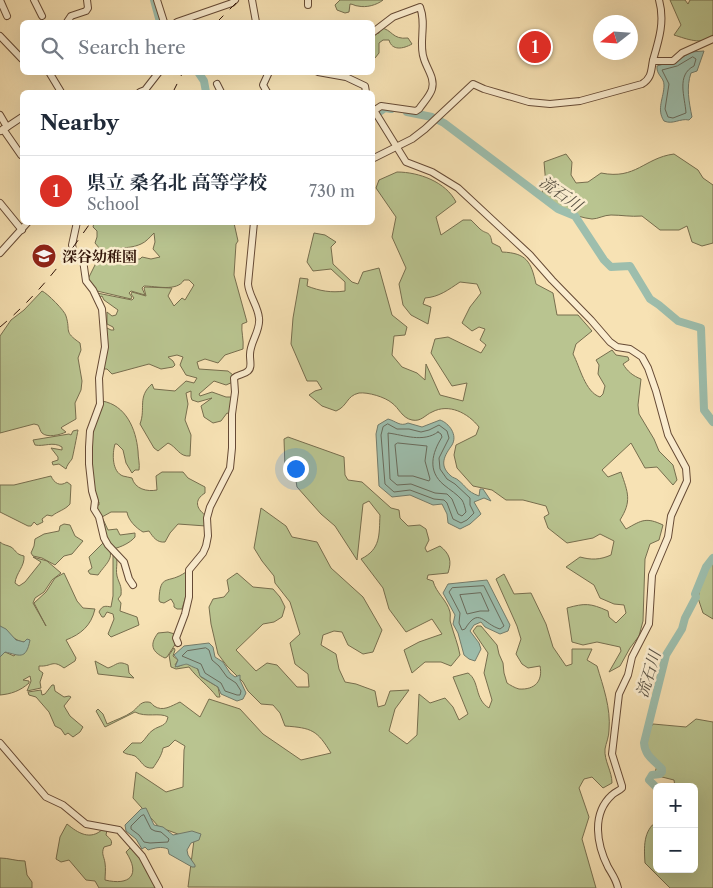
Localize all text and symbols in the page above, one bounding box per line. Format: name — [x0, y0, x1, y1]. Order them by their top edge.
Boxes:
north arrow — [593, 15, 638, 60]
search box — [20, 20, 375, 75]
pin: 1 — [519, 28, 551, 66]
icon: search — [38, 34, 66, 62]
text: Search here — [78, 36, 186, 59]
text: Nearby — [40, 110, 119, 135]
text: 県立 桑名北 高等学校 — [87, 171, 268, 194]
water label: 流石川 — [536, 171, 588, 216]
text: 1 — [52, 181, 60, 201]
text: 730 m — [309, 181, 355, 201]
text: School — [87, 194, 139, 214]
school or university icon: 深谷幼稚園 — [31, 243, 57, 269]
place label: 深谷幼稚園 — [62, 247, 137, 266]
your location — [283, 456, 309, 482]
water label: 流石川 — [631, 646, 665, 700]
map controls — [653, 783, 698, 873]
button: + — [653, 783, 698, 828]
button: − — [653, 828, 698, 873]

